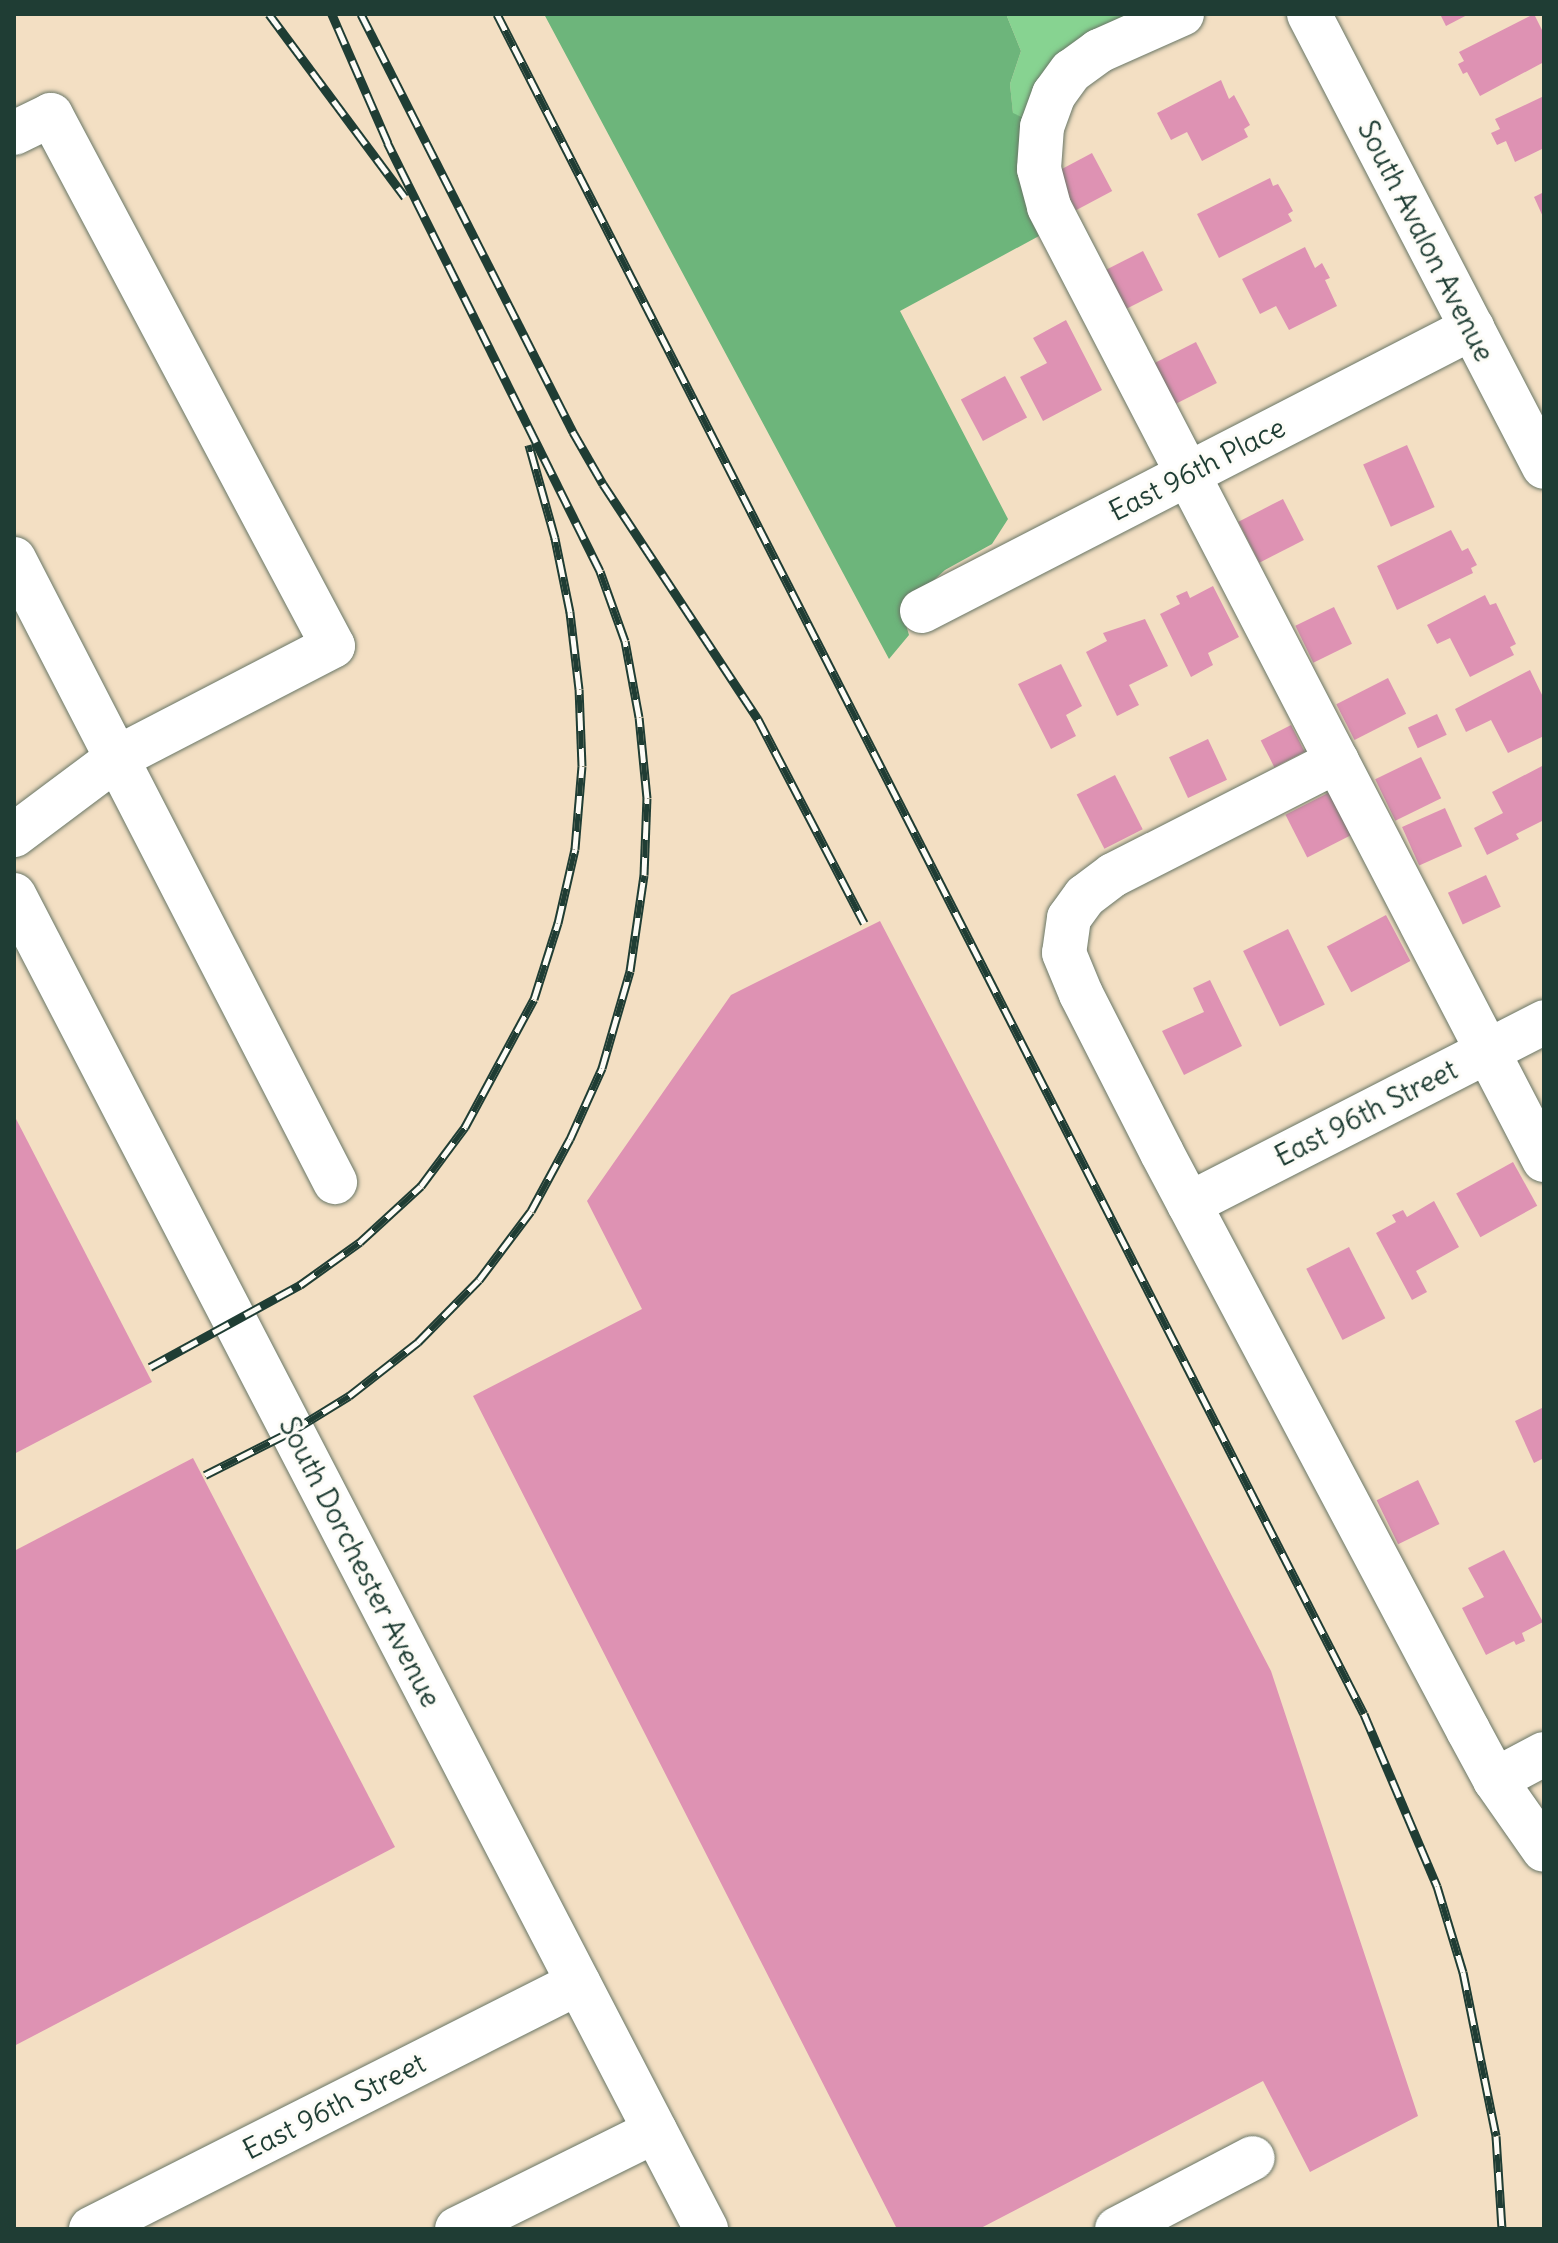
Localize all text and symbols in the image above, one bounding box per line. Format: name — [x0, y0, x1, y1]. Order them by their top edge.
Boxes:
street label: South Avalon Avenue — [1351, 115, 1501, 367]
street label: East 96th Place — [1103, 410, 1291, 528]
street label: East 96th Street — [1269, 1053, 1463, 1173]
street label: South Dorchester Avenue — [272, 1411, 448, 1713]
street label: East 96th Street — [237, 2046, 431, 2166]

